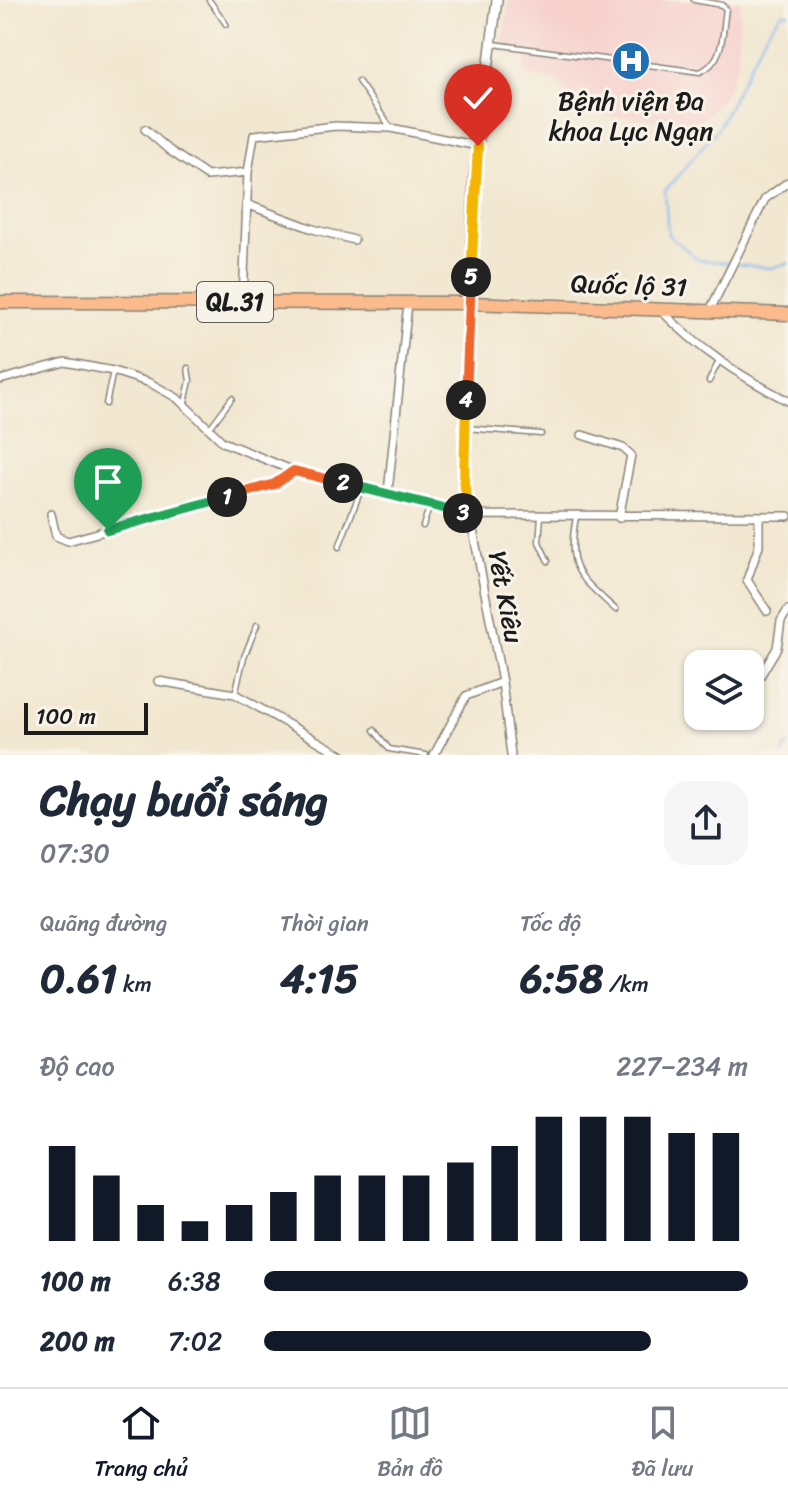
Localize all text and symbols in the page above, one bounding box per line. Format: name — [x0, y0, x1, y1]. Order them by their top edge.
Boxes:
hospital icon: Bệnh viện Đa khoa Lục Ngạn — [610, 40, 652, 82]
pin — [444, 64, 512, 146]
icon: check — [456, 76, 500, 120]
place label: Bệnh viện Đa khoa Lục Ngạn — [549, 78, 713, 154]
pin: 5 — [451, 257, 491, 297]
text: 5 — [464, 257, 478, 296]
street label: Quốc lộ 31 — [570, 260, 688, 310]
road number: QL.31 — [197, 282, 273, 322]
pin: 4 — [446, 380, 486, 420]
text: 4 — [459, 380, 473, 419]
pin — [74, 448, 142, 530]
icon: arrive — [86, 460, 130, 504]
pin: 2 — [323, 463, 363, 503]
text: 2 — [337, 463, 349, 502]
pin: 1 — [207, 477, 247, 517]
text: 1 — [222, 477, 232, 516]
pin: 3 — [443, 493, 483, 533]
text: 3 — [457, 493, 469, 532]
street label: Yết Kiêu — [475, 547, 537, 647]
map controls — [684, 650, 764, 730]
button: layers — [684, 650, 764, 730]
text: 100 m — [36, 697, 96, 736]
scale bar — [24, 699, 148, 735]
text: Chạy buổi sáng — [40, 761, 328, 839]
button: share — [664, 781, 748, 865]
text: 07:30 — [40, 830, 110, 876]
text: Quãng đường — [40, 904, 167, 943]
text: Thời gian — [280, 904, 369, 943]
text: Tốc độ — [520, 904, 581, 943]
text: 0.61 — [40, 943, 117, 1014]
text: 4:15 — [280, 943, 359, 1014]
text: 6:58 — [520, 943, 603, 1014]
text: km — [117, 965, 152, 1004]
text: /km — [603, 965, 649, 1004]
text: Độ cao — [40, 1043, 115, 1089]
text: 227–234 m — [616, 1043, 748, 1089]
text: 100 m — [40, 1258, 111, 1304]
text: 6:38 — [168, 1258, 221, 1304]
text: 200 m — [40, 1318, 115, 1364]
text: 7:02 — [168, 1318, 222, 1364]
tab: Trang chủ — [95, 1401, 188, 1488]
tab: Bản đồ — [377, 1401, 442, 1488]
tab: Đã lưu — [632, 1401, 693, 1488]

